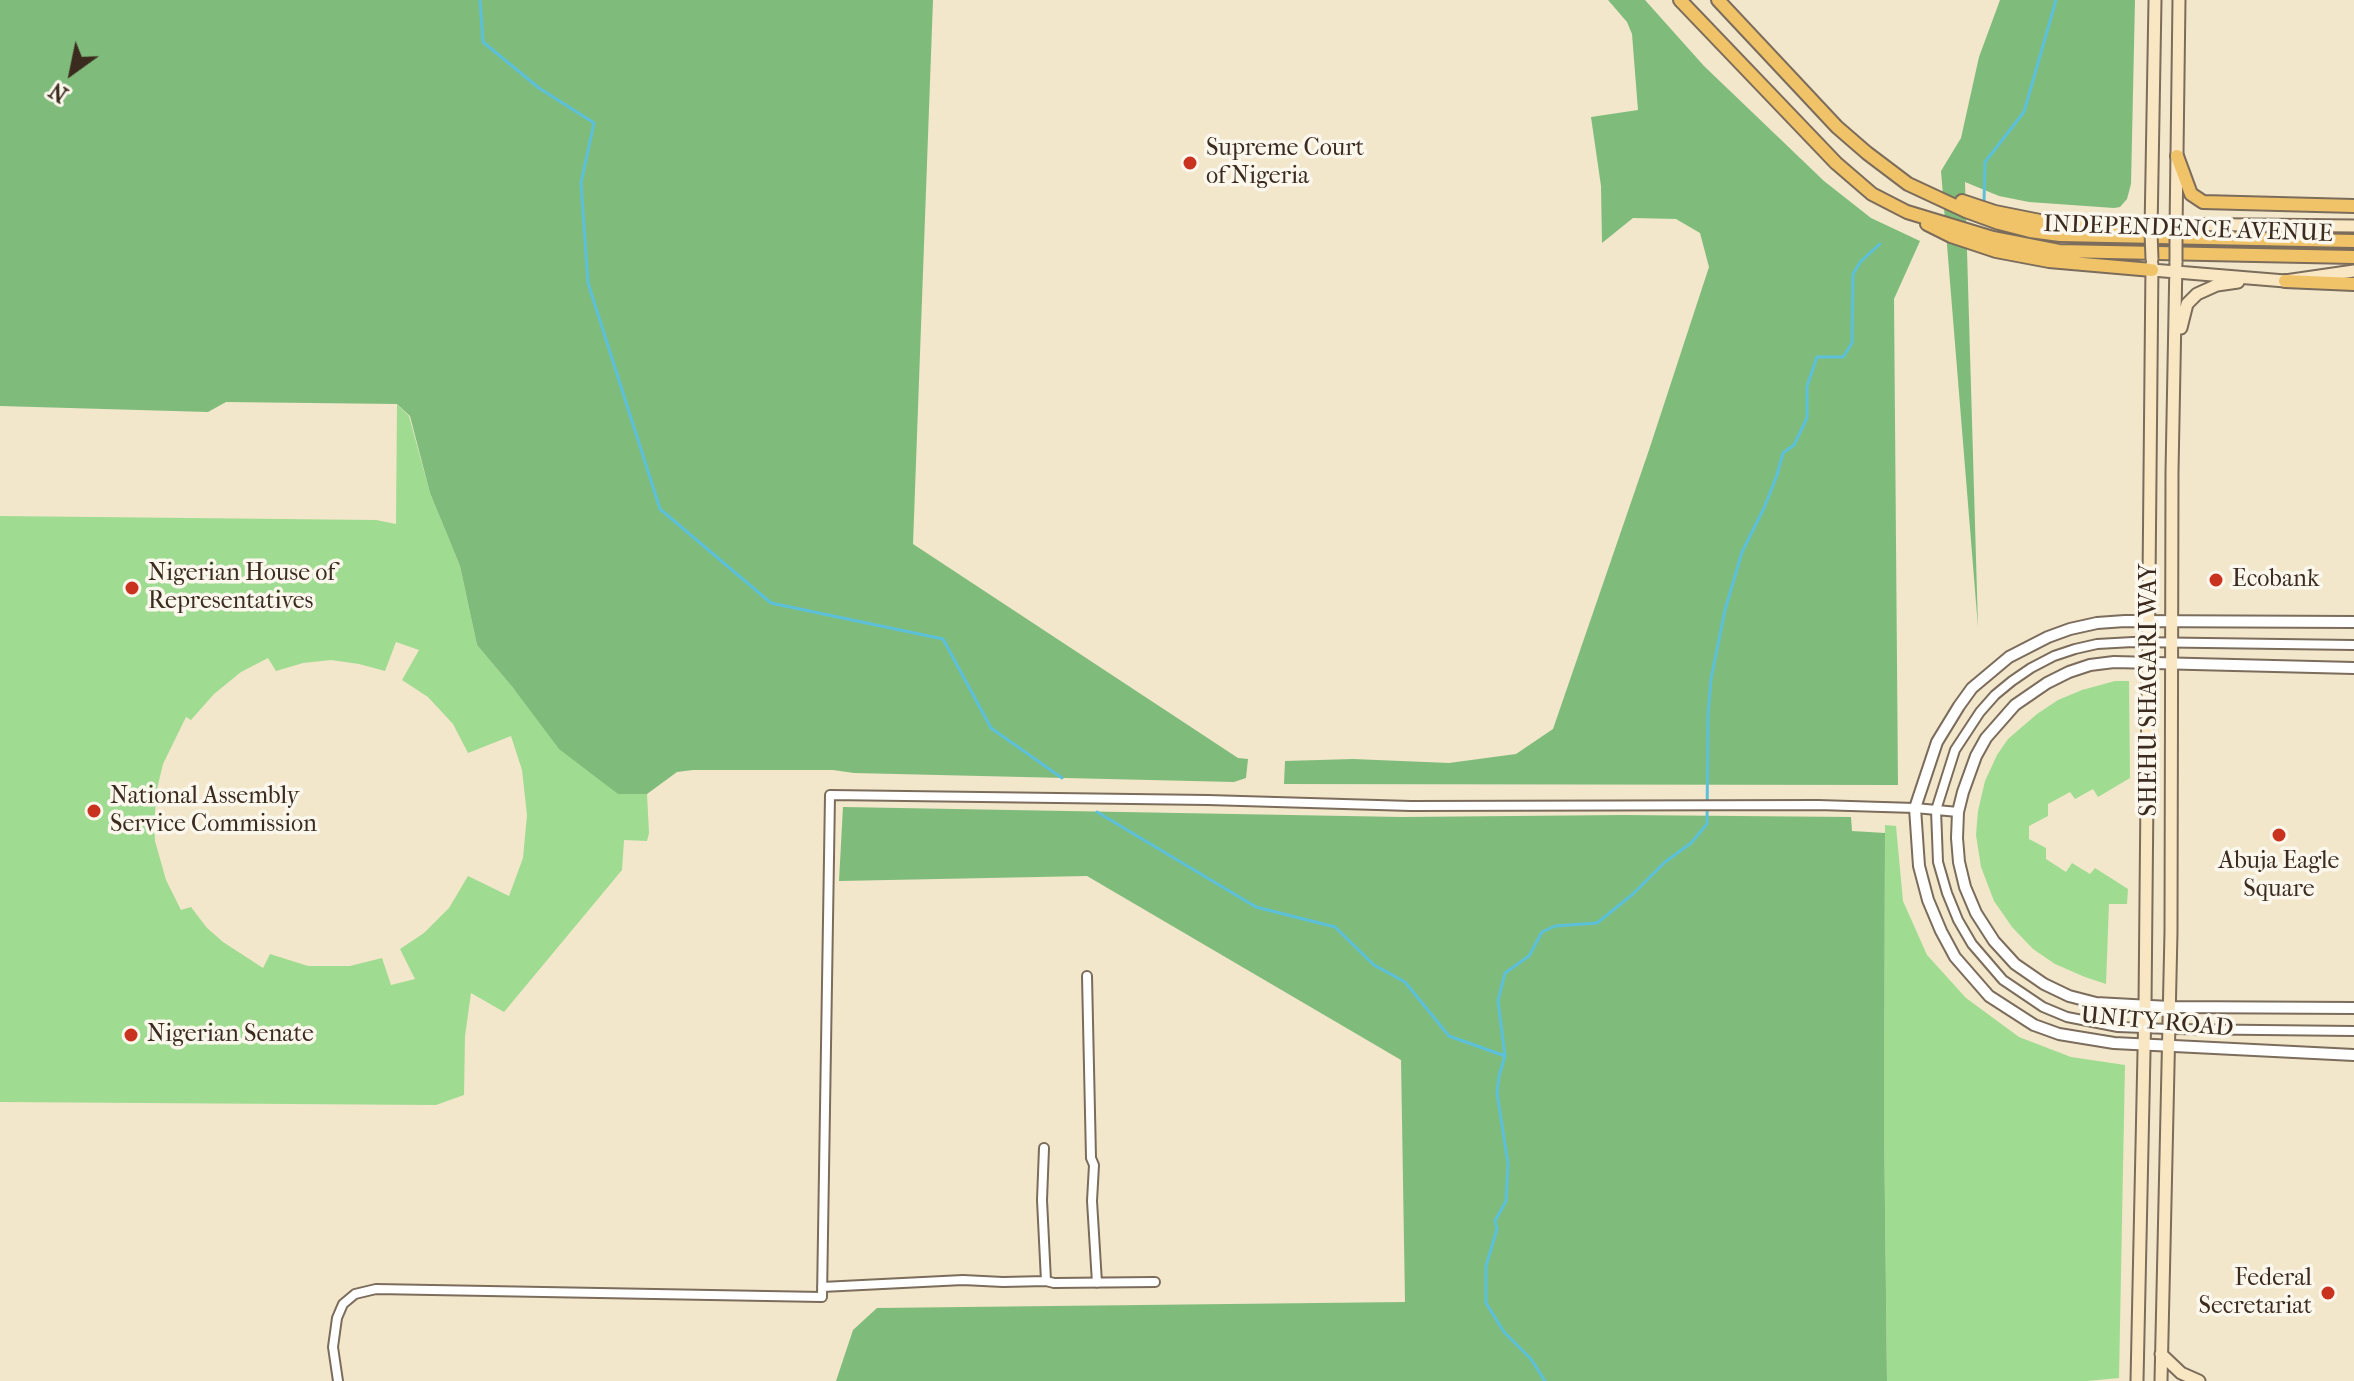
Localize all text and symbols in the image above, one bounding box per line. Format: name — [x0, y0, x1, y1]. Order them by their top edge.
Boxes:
north arrow — [32, 32, 112, 112]
text: N — [45, 77, 73, 108]
place label: Supreme Court of Nigeria — [1206, 135, 1364, 191]
marker: Supreme Court of Nigeria — [1181, 154, 1199, 172]
street label: INDEPENDENCE AVENUE — [2043, 211, 2333, 249]
place label: Nigerian House of Representatives — [148, 560, 335, 616]
street label: SHEHU SHAGARI WAY — [2136, 564, 2164, 816]
place label: Ecobank — [2232, 566, 2319, 594]
marker: Ecobank — [2207, 571, 2225, 589]
marker: Nigerian House of Representatives — [123, 579, 141, 597]
place label: National Assembly Service Commission — [110, 783, 317, 839]
marker: National Assembly Service Commission — [85, 802, 103, 820]
marker: Abuja Eagle Square — [2270, 826, 2288, 844]
place label: Abuja Eagle Square — [2219, 848, 2339, 904]
street label: UNITY ROAD — [2079, 1002, 2235, 1044]
place label: Nigerian Senate — [147, 1021, 314, 1049]
marker: Nigerian Senate — [122, 1026, 140, 1044]
place label: Federal Secretariat — [2199, 1265, 2312, 1321]
marker: Federal Secretariat — [2319, 1284, 2337, 1302]

